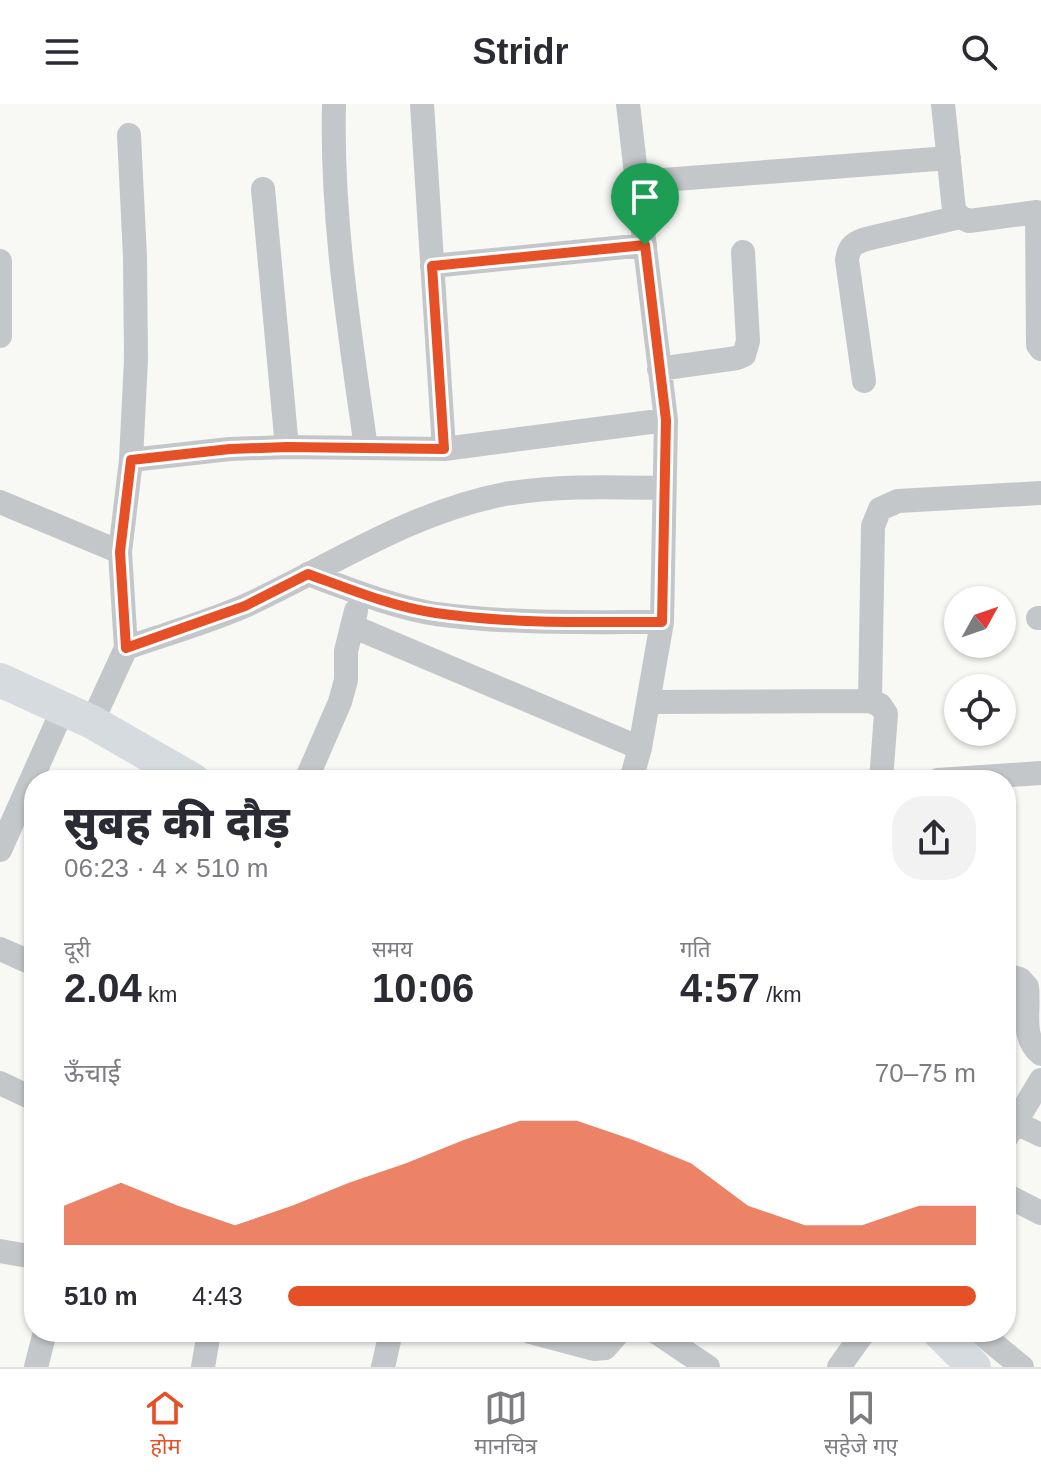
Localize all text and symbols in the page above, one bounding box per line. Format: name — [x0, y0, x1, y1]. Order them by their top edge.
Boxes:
icon: menu — [40, 30, 84, 74]
icon: search — [957, 30, 1001, 74]
text: Stridr — [472, 31, 569, 72]
pin — [611, 163, 679, 245]
icon: arrive — [623, 175, 667, 219]
north arrow — [944, 586, 1016, 658]
map controls — [944, 586, 1016, 746]
button: locate — [944, 674, 1016, 746]
button: share — [892, 796, 976, 880]
text: सुबह की दौड़ — [64, 798, 290, 847]
text: 06:23 · 4 × 510 m — [64, 853, 269, 883]
text: दूरी — [64, 937, 90, 962]
text: समय — [372, 937, 413, 962]
text: गति — [680, 937, 711, 962]
text: 2.04 — [64, 966, 142, 1010]
text: 10:06 — [372, 966, 474, 1010]
text: 4:57 — [680, 966, 760, 1010]
text: km — [142, 982, 177, 1007]
text: /km — [760, 982, 802, 1007]
text: ऊँचाई — [64, 1058, 120, 1088]
text: 70–75 m — [875, 1058, 976, 1088]
text: 510 m — [64, 1281, 138, 1311]
text: 4:43 — [192, 1281, 243, 1311]
tab: होम — [143, 1386, 187, 1463]
tab: मानचित्र — [474, 1386, 537, 1463]
tab: सहेजे गए — [824, 1386, 898, 1463]

